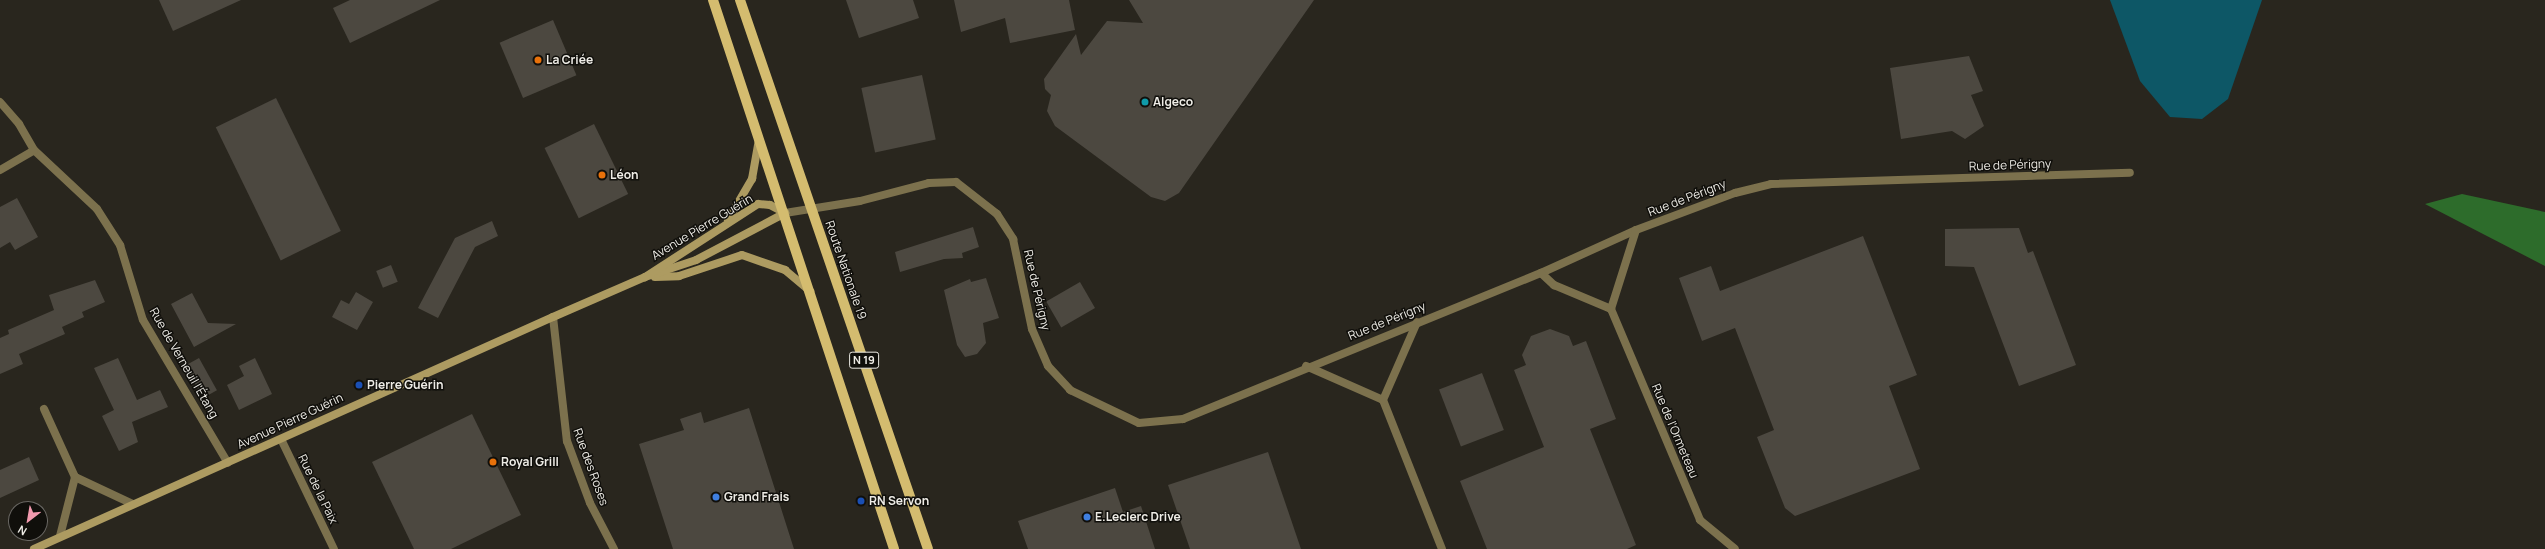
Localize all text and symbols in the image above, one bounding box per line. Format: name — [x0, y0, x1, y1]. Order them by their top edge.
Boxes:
place label: La Criée — [546, 53, 593, 67]
marker: La Criée — [533, 55, 543, 65]
place label: Algeco — [1153, 95, 1193, 109]
marker: Algeco — [1140, 97, 1150, 107]
street label: Rue de Périgny — [1969, 156, 2051, 174]
place label: Léon — [610, 168, 639, 182]
marker: Léon — [597, 170, 607, 180]
street label: Rue de Périgny — [1646, 177, 1728, 219]
street label: Avenue Pierre Guérin — [649, 191, 755, 263]
street label: Route Nationale 19 — [822, 219, 870, 321]
street label: Rue de Périgny — [1021, 248, 1053, 332]
street label: Rue de Périgny — [1346, 299, 1428, 343]
street label: Rue de Verneuil l'Étang — [146, 305, 222, 421]
road number: N 19 — [849, 351, 879, 369]
place label: Pierre Guérin — [367, 378, 444, 392]
marker: Pierre Guérin — [354, 380, 364, 390]
street label: Rue de l'Ormeteau — [1649, 382, 1701, 480]
street label: Avenue Pierre Guérin — [235, 390, 345, 452]
street label: Rue des Roses — [570, 426, 612, 508]
street label: Rue de la Paix — [295, 452, 341, 526]
place label: Royal Grill — [501, 455, 559, 469]
marker: Royal Grill — [488, 457, 498, 467]
place label: Grand Frais — [724, 490, 789, 504]
marker: Grand Frais — [711, 492, 721, 502]
place label: RN Servon — [869, 494, 929, 508]
marker: RN Servon — [856, 496, 866, 506]
north arrow — [8, 501, 48, 541]
place label: E.Leclerc Drive — [1095, 510, 1181, 524]
marker: E.Leclerc Drive — [1082, 512, 1092, 522]
text: N — [15, 522, 29, 539]

